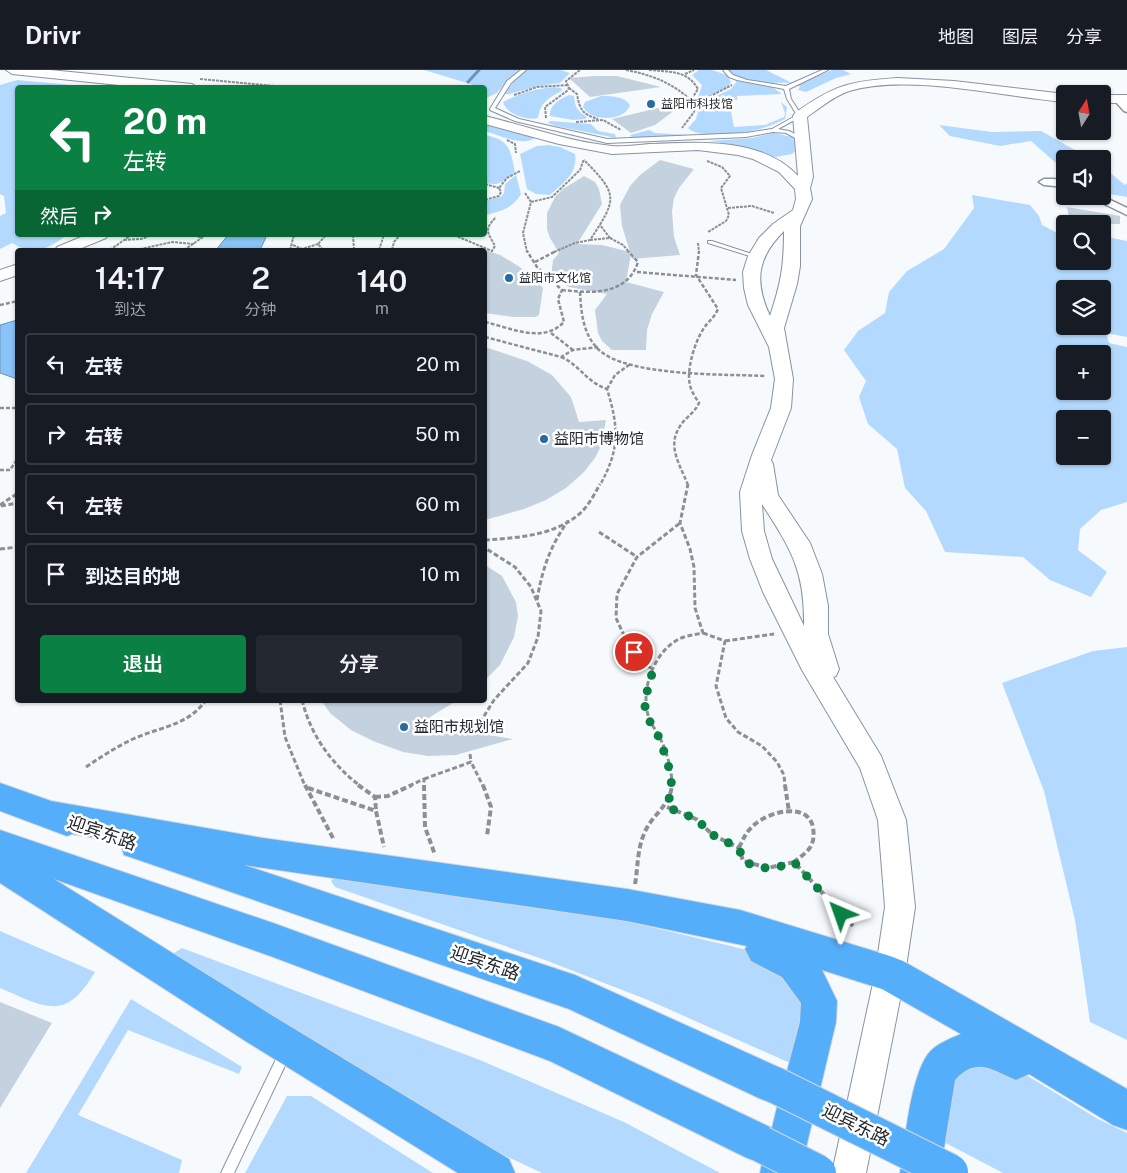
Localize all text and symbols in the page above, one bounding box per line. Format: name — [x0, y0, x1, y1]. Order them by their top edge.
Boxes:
text: Drivr — [25, 21, 81, 49]
text: 地图 — [938, 26, 974, 47]
text: 图层 — [1002, 26, 1038, 47]
text: 分享 — [1066, 26, 1102, 47]
north arrow — [1056, 85, 1111, 140]
map controls — [1056, 85, 1111, 465]
place label: 益阳市科技馆 — [661, 97, 733, 111]
marker: 益阳市科技馆 — [645, 98, 657, 110]
text: 20 m — [123, 101, 207, 142]
icon: left — [40, 105, 105, 170]
text: 左转 — [123, 148, 167, 174]
button: sound — [1056, 150, 1111, 205]
icon: right — [88, 200, 116, 228]
text: 然后 — [40, 205, 78, 227]
button: search — [1056, 215, 1111, 270]
text: 14:17 — [95, 260, 165, 296]
text: 2 — [252, 260, 270, 296]
text: 140 — [357, 263, 407, 299]
place label: 益阳市文化馆 — [519, 271, 591, 285]
marker: 益阳市文化馆 — [503, 272, 515, 284]
button: layers — [1056, 280, 1111, 335]
text: m — [375, 299, 389, 318]
text: 到达 — [114, 300, 146, 319]
text: 分钟 — [245, 300, 277, 319]
button: + — [1056, 345, 1111, 400]
icon: left — [42, 350, 70, 378]
text: 20 m — [416, 353, 460, 375]
text: 左转 — [85, 355, 123, 377]
button: − — [1056, 410, 1111, 465]
icon: right — [42, 420, 70, 448]
text: 50 m — [415, 423, 460, 445]
text: 右转 — [85, 425, 123, 447]
place label: 益阳市博物馆 — [554, 430, 644, 447]
marker: 益阳市博物馆 — [538, 433, 550, 445]
icon: left — [42, 490, 70, 518]
text: 60 m — [416, 493, 460, 515]
text: 左转 — [85, 495, 123, 517]
icon: arrive — [42, 560, 70, 588]
text: 10 m — [420, 563, 460, 585]
text: 到达目的地 — [85, 565, 180, 587]
pin — [613, 631, 655, 673]
button: 退出 — [40, 635, 246, 693]
button: 分享 — [256, 635, 462, 693]
icon: arrive — [620, 638, 648, 666]
place label: 益阳市规划馆 — [414, 718, 504, 735]
marker: 益阳市规划馆 — [398, 721, 410, 733]
street label: 迎宾东路 — [65, 811, 140, 854]
position arrow — [814, 887, 866, 939]
street label: 迎宾东路 — [448, 941, 523, 984]
street label: 迎宾东路 — [819, 1099, 893, 1150]

